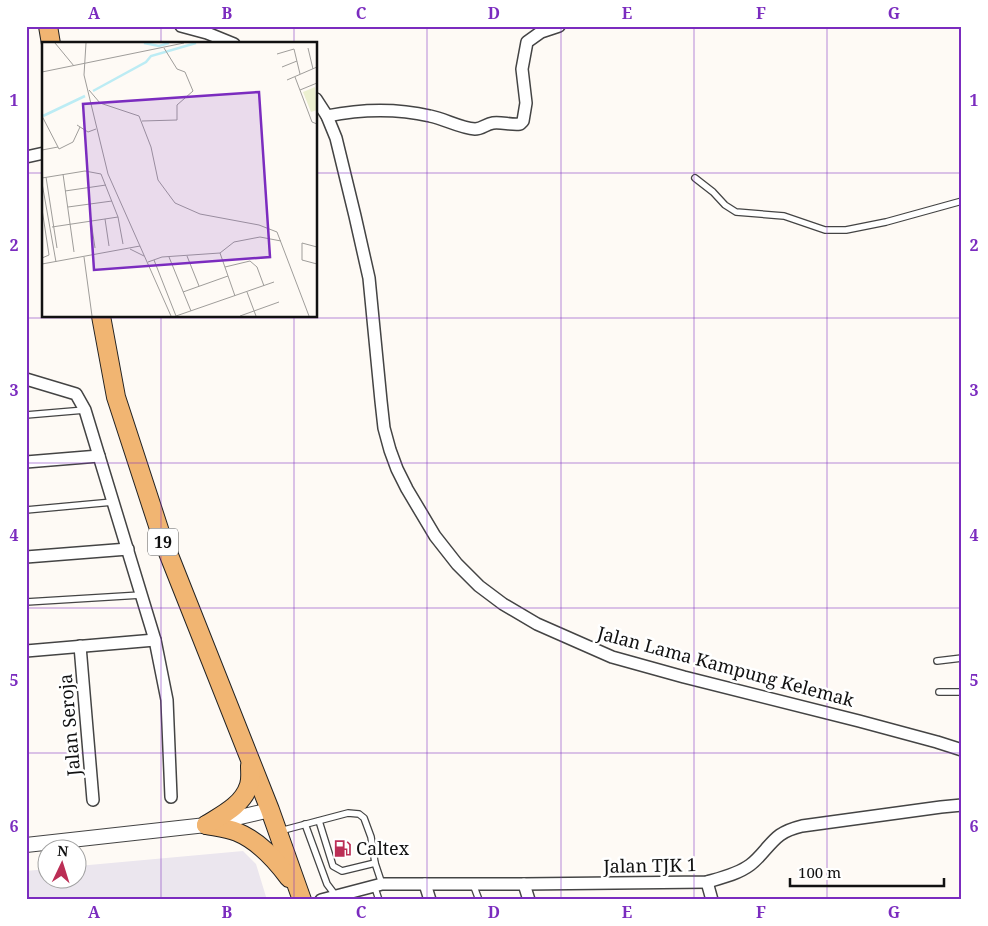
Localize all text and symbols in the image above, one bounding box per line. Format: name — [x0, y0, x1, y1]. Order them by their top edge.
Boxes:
text: A — [88, 2, 101, 24]
text: B — [222, 2, 233, 24]
text: C — [356, 2, 367, 24]
text: D — [488, 2, 500, 24]
text: E — [622, 2, 632, 24]
text: F — [756, 2, 766, 24]
text: G — [888, 2, 900, 24]
inset map — [42, 42, 318, 318]
text: 1 — [9, 89, 19, 111]
text: 1 — [969, 89, 979, 111]
text: 2 — [9, 234, 19, 256]
text: 2 — [969, 234, 979, 256]
text: 3 — [9, 379, 19, 401]
text: 3 — [969, 379, 979, 401]
text: 4 — [9, 524, 19, 546]
text: 4 — [969, 524, 979, 546]
road number: 19 — [148, 528, 178, 556]
street label: Jalan Lama Kampung Kelemak — [594, 620, 857, 712]
text: 5 — [9, 669, 19, 691]
text: 5 — [969, 669, 979, 691]
street label: Jalan Seroja — [53, 673, 86, 778]
text: 6 — [9, 815, 19, 837]
text: 6 — [969, 815, 979, 837]
place label: Caltex — [356, 836, 410, 860]
north arrow — [38, 838, 88, 888]
fuel station icon: Caltex — [332, 838, 352, 858]
text: N — [57, 841, 69, 860]
street label: Jalan TJK 1 — [602, 852, 697, 878]
scale bar — [790, 856, 944, 888]
text: 100 m — [798, 862, 841, 882]
text: A — [88, 901, 101, 923]
text: B — [222, 901, 233, 923]
text: C — [356, 901, 367, 923]
text: D — [488, 901, 500, 923]
text: E — [622, 901, 632, 923]
text: F — [756, 901, 766, 923]
text: G — [888, 901, 900, 923]

